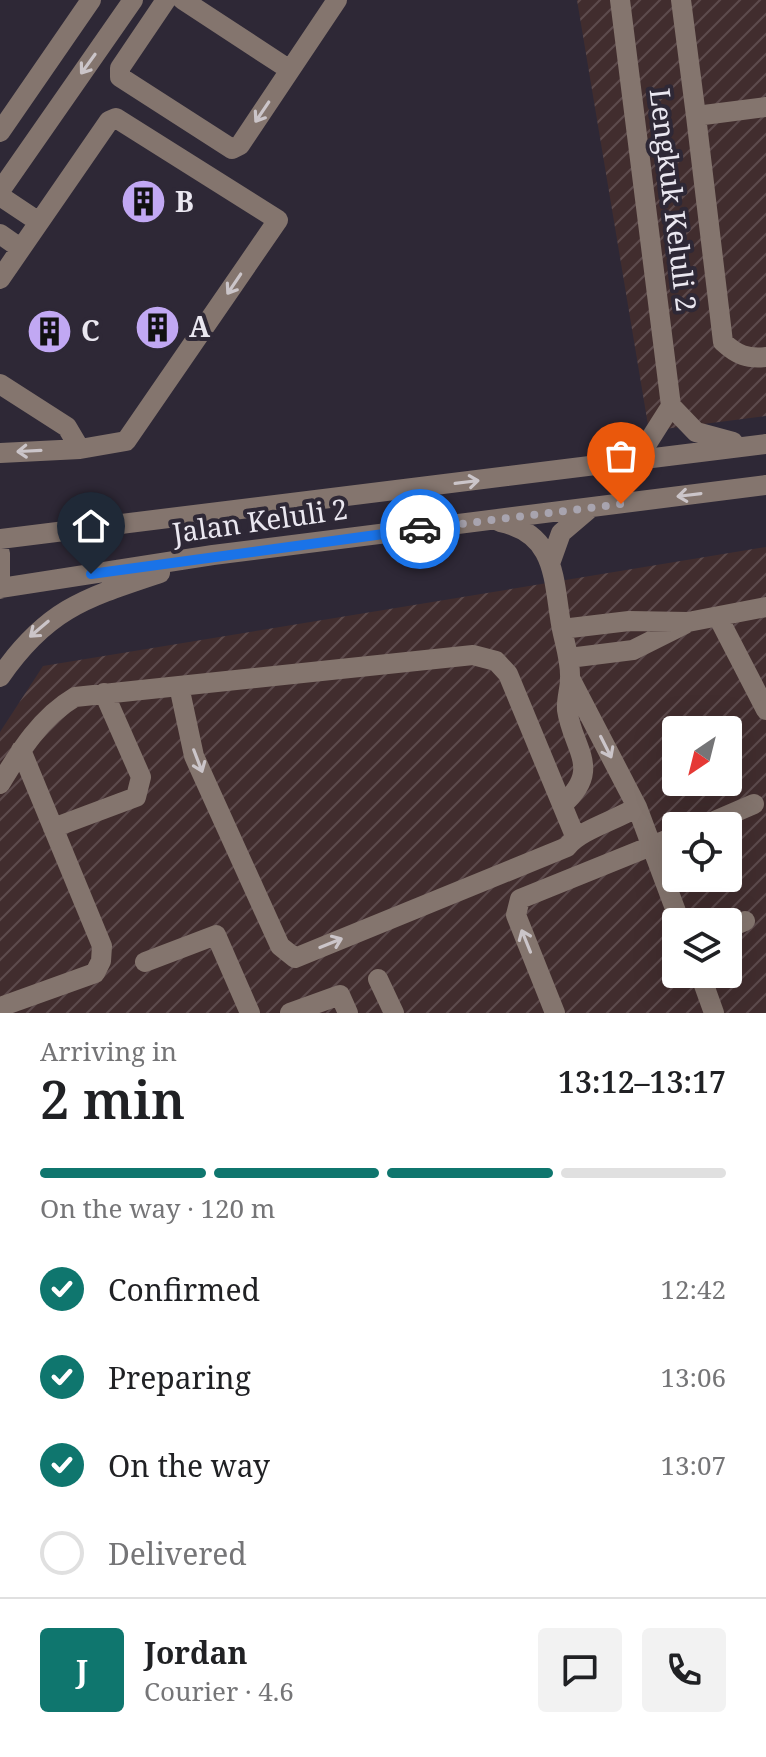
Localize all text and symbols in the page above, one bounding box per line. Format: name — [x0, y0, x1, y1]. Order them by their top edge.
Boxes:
one-way arrow — [80, 52, 96, 74]
street label: Lengkuk Keluli 2 — [641, 86, 707, 314]
one-way arrow — [254, 100, 271, 122]
building icon: B — [120, 178, 168, 226]
place label: B — [175, 182, 194, 220]
one-way arrow — [226, 273, 242, 295]
building icon: A — [134, 303, 182, 351]
building icon: C — [26, 307, 74, 355]
place label: A — [189, 307, 211, 345]
place label: C — [81, 311, 100, 349]
pin — [587, 422, 655, 504]
icon: bag — [599, 434, 643, 478]
one-way arrow — [16, 444, 43, 459]
one-way arrow — [453, 474, 479, 489]
one-way arrow — [676, 488, 703, 503]
street label: Jalan Keluli 2 — [169, 489, 350, 551]
courier — [380, 489, 460, 569]
pin — [57, 492, 125, 574]
icon: home — [69, 504, 113, 548]
icon: car — [398, 507, 442, 551]
one-way arrow — [30, 620, 50, 638]
north arrow — [662, 716, 742, 796]
map controls — [662, 716, 742, 988]
one-way arrow — [599, 735, 615, 758]
one-way arrow — [192, 748, 206, 773]
button: locate — [662, 812, 742, 892]
button: layers — [662, 908, 742, 988]
one-way arrow — [518, 929, 532, 953]
one-way arrow — [318, 935, 343, 949]
text: Arriving in — [40, 1033, 177, 1069]
text: 13:12–13:17 — [558, 1061, 726, 1102]
text: 2 min — [40, 1063, 185, 1134]
text: On the way · 120 m — [40, 1190, 275, 1226]
icon: check — [40, 1267, 84, 1311]
text: Confirmed — [108, 1269, 260, 1310]
text: 12:42 — [660, 1271, 726, 1307]
icon: check — [40, 1355, 84, 1399]
text: Preparing — [108, 1357, 251, 1398]
text: 13:06 — [660, 1359, 726, 1395]
icon: check — [40, 1443, 84, 1487]
text: On the way — [108, 1445, 270, 1486]
text: 13:07 — [660, 1447, 726, 1483]
text: Delivered — [108, 1533, 247, 1574]
button: chat — [538, 1628, 622, 1712]
button: phone — [642, 1628, 726, 1712]
text: Jordan — [144, 1632, 247, 1673]
text: J — [76, 1650, 88, 1691]
text: Courier · 4.6 — [144, 1673, 294, 1709]

